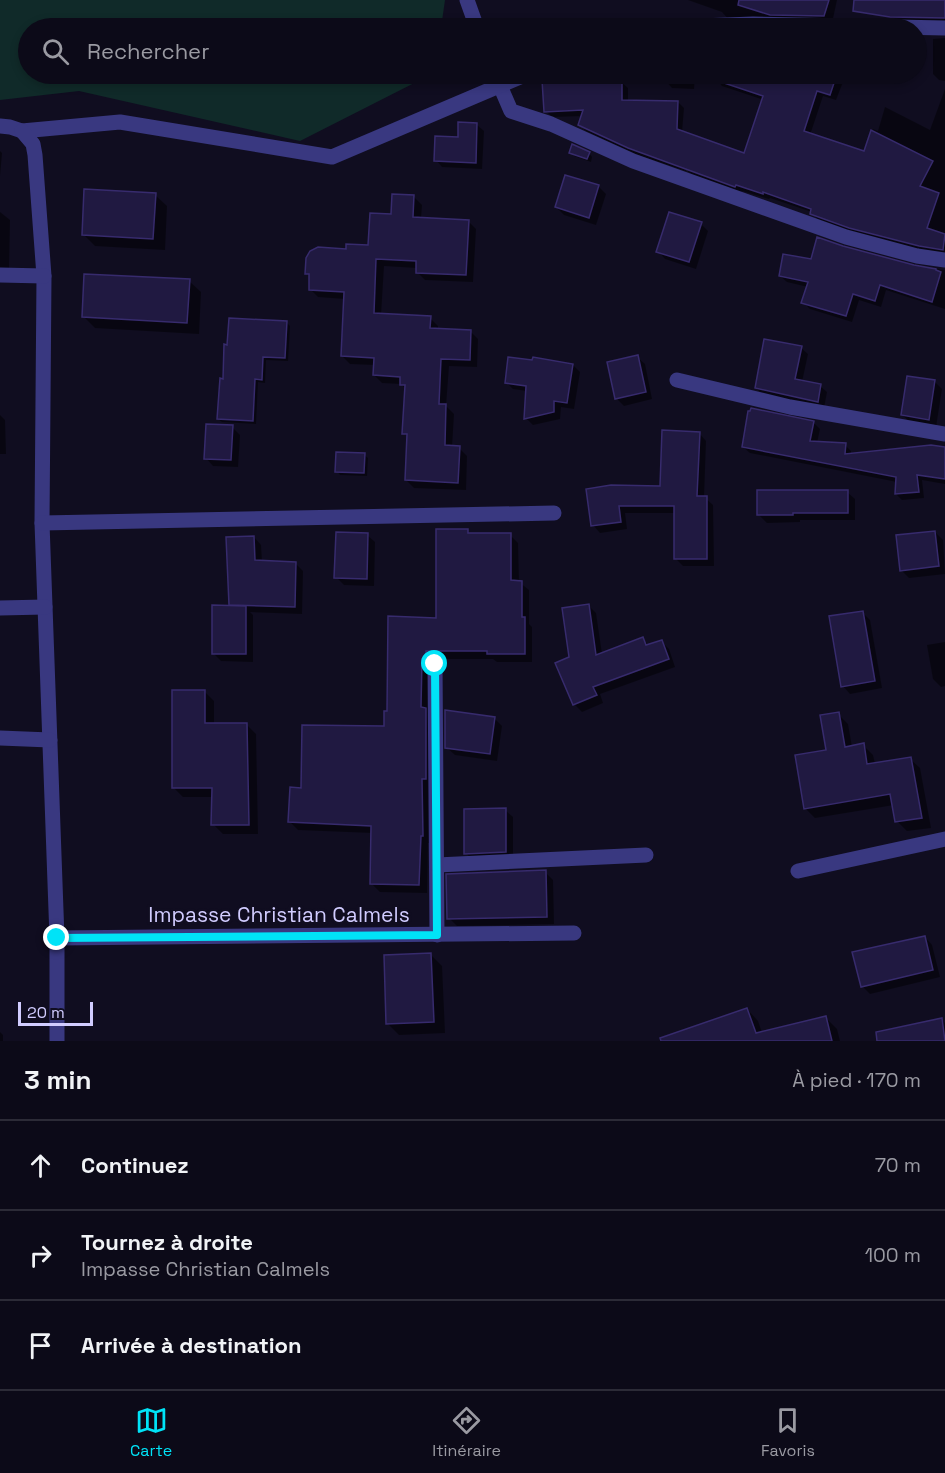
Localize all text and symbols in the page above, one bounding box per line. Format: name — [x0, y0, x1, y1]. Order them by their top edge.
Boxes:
search box — [18, 18, 927, 84]
icon: search — [39, 35, 72, 68]
text: Rechercher — [87, 37, 209, 65]
route start — [421, 650, 447, 676]
street label: Impasse Christian Calmels — [148, 901, 410, 928]
route end — [43, 924, 69, 950]
scale bar — [18, 999, 93, 1026]
text: 20 m — [27, 1002, 65, 1023]
text: 3 min — [24, 1063, 92, 1097]
text: À pied · 170 m — [792, 1067, 921, 1093]
icon: ahead — [24, 1149, 57, 1182]
text: Continuez — [81, 1151, 189, 1179]
text: 70 m — [875, 1152, 921, 1178]
text: Tournez à droite — [81, 1228, 253, 1256]
icon: right — [24, 1239, 57, 1272]
text: 100 m — [865, 1242, 921, 1268]
text: Impasse Christian Calmels — [81, 1256, 330, 1282]
icon: arrive — [24, 1329, 57, 1362]
text: Arrivée à destination — [81, 1331, 302, 1359]
tab: Carte — [130, 1404, 172, 1461]
tab: Itinéraire — [432, 1404, 501, 1461]
tab: Favoris — [761, 1404, 815, 1461]

